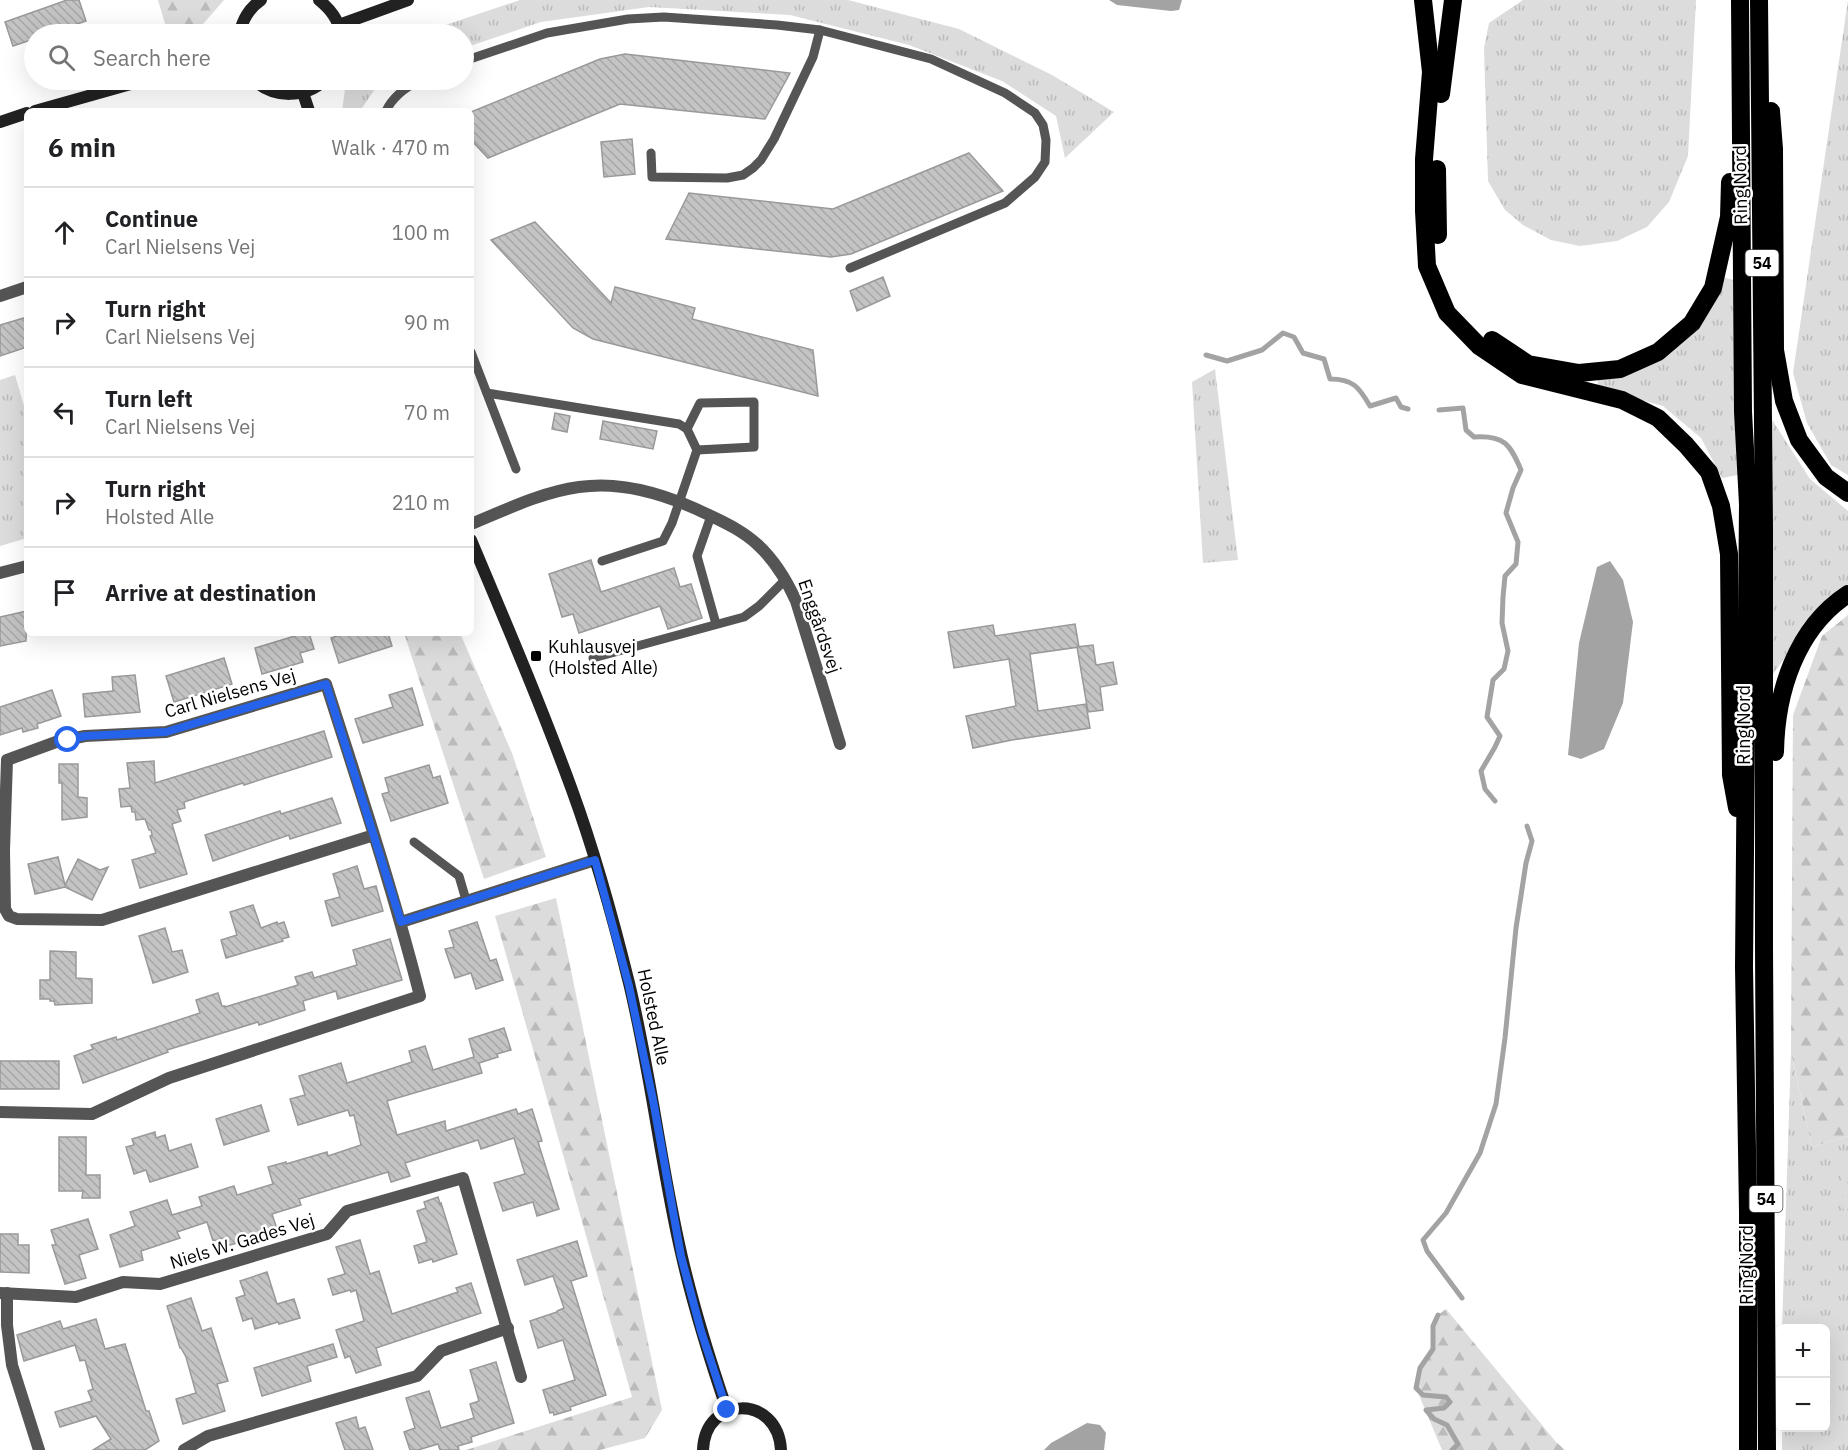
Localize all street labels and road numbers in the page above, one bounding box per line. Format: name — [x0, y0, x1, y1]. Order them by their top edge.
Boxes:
street label: Ring Nord — [1728, 145, 1752, 225]
road number: 54 — [1746, 250, 1778, 276]
street label: Enggårdsvej — [793, 576, 847, 676]
street label: Carl Nielsens Vej — [162, 663, 298, 723]
street label: Ring Nord — [1732, 685, 1755, 765]
street label: Holsted Alle — [633, 967, 675, 1068]
road number: 54 — [1750, 1186, 1782, 1212]
street label: Niels W. Gades Vej — [167, 1208, 317, 1274]
street label: Ring Nord — [1735, 1225, 1758, 1305]

